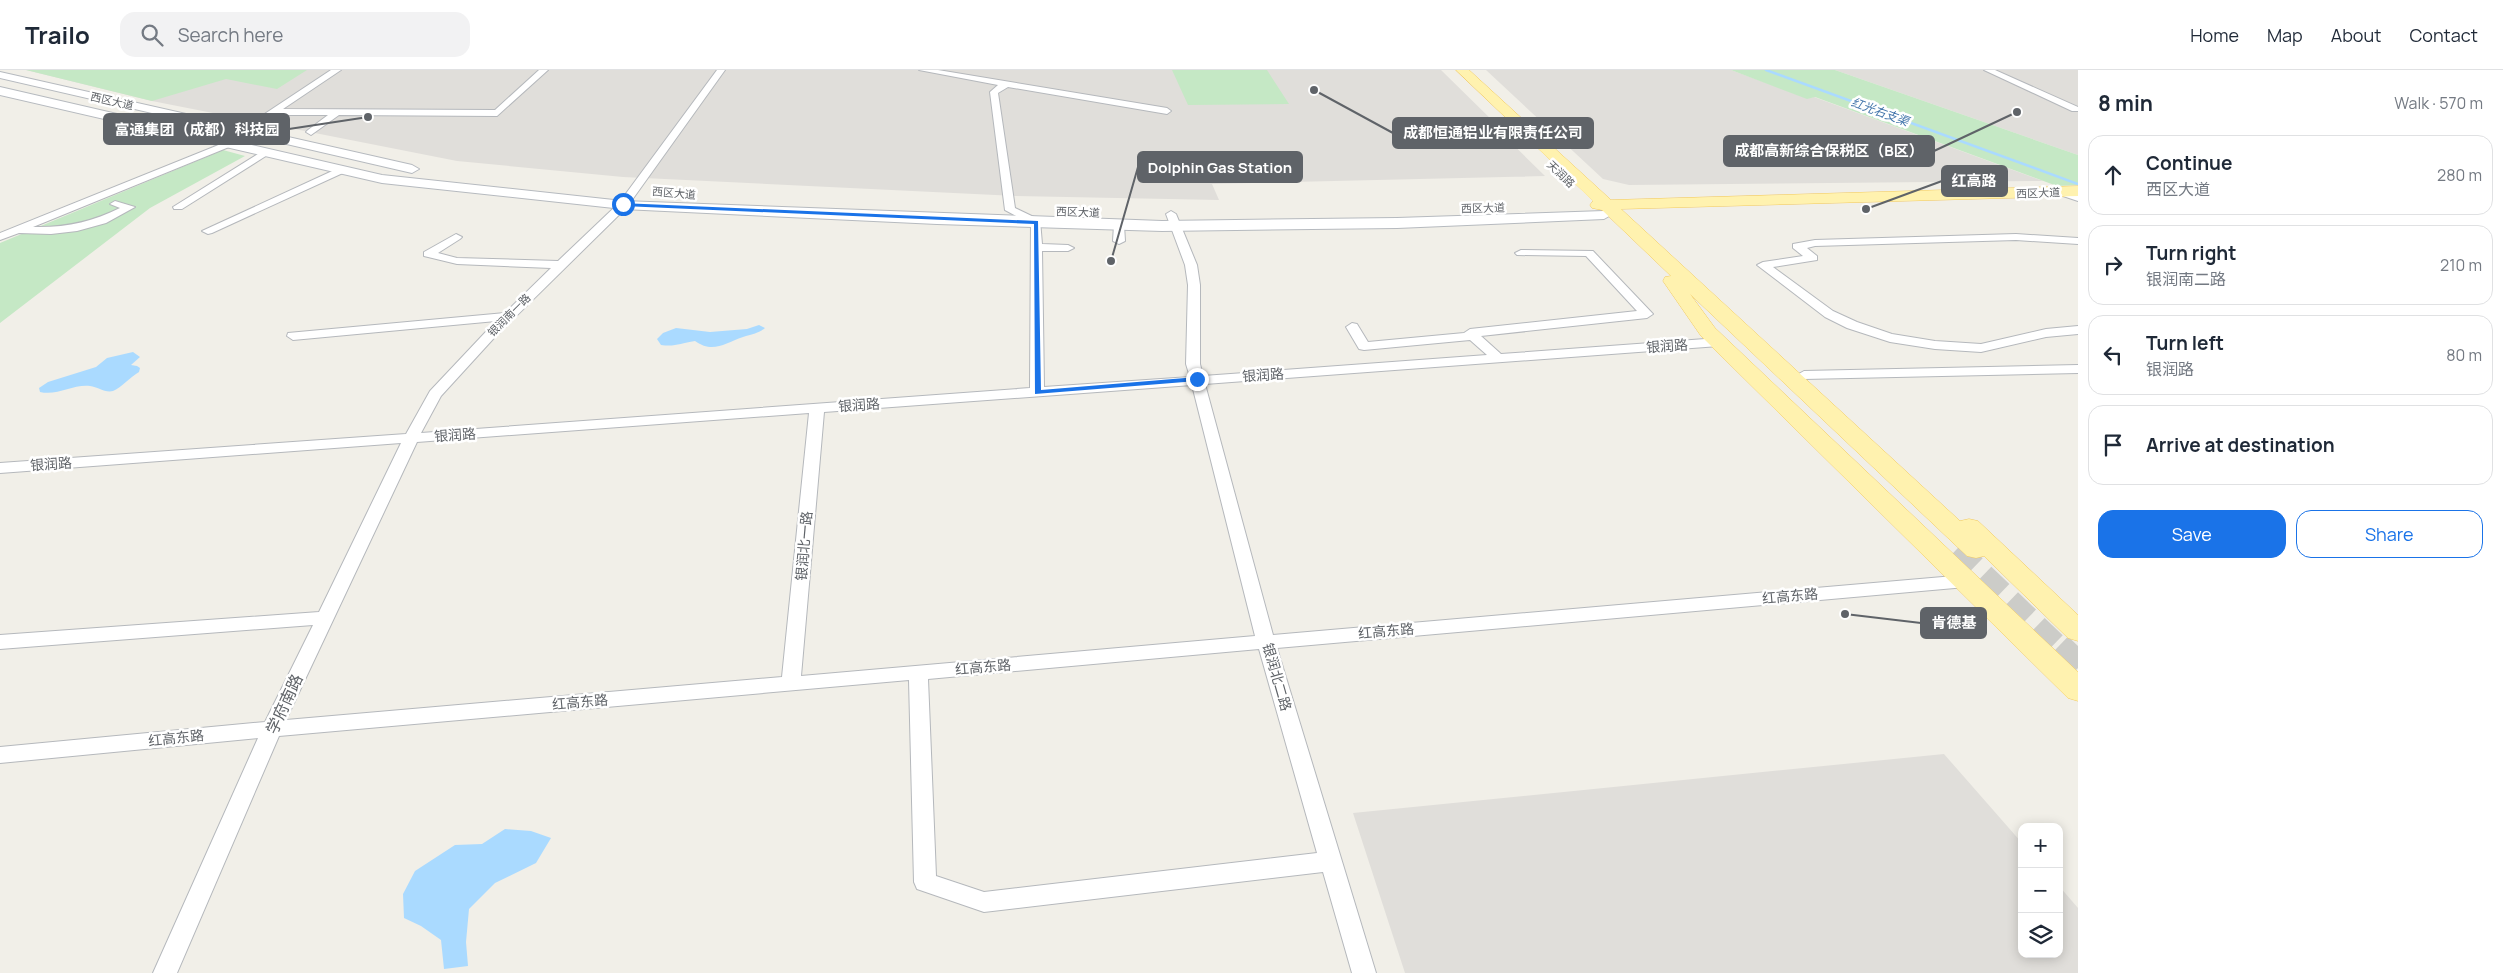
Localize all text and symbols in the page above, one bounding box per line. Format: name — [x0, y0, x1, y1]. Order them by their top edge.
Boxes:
search box — [120, 12, 470, 57]
text: Trailo — [25, 18, 90, 51]
icon: search — [138, 21, 166, 49]
text: Search here — [178, 22, 283, 48]
text: Home — [2190, 23, 2239, 47]
text: Map — [2267, 23, 2303, 47]
text: About — [2331, 23, 2381, 47]
text: Contact — [2409, 23, 2478, 47]
street label: 西区大道 — [89, 88, 135, 113]
text: 8 min — [2098, 89, 2153, 117]
text: Walk · 570 m — [2394, 92, 2483, 114]
water label: 红光右支渠 — [1849, 93, 1913, 130]
callout: 富通集团（成都）科技园 — [104, 114, 289, 144]
callout: 成都恒通铝业有限责任公司 — [1393, 118, 1593, 148]
text: 富通集团（成都）科技园 — [114, 119, 280, 140]
text: 成都恒通铝业有限责任公司 — [1403, 122, 1583, 143]
callout: 成都高新综合保税区（B区） — [1724, 136, 1934, 166]
text: 成都高新综合保税区（B区） — [1734, 140, 1924, 161]
text: Continue — [2146, 150, 2232, 176]
callout: Dolphin Gas Station — [1138, 152, 1302, 182]
text: Dolphin Gas Station — [1148, 157, 1292, 178]
street label: 天润路 — [1544, 157, 1578, 190]
icon: ahead — [2099, 161, 2127, 189]
text: 280 m — [2437, 164, 2482, 186]
callout: 红高路 — [1942, 166, 2007, 196]
text: 红高路 — [1951, 170, 1997, 191]
text: 西区大道 — [2146, 178, 2210, 200]
street label: 西区大道 — [651, 183, 697, 202]
street label: 西区大道 — [2016, 184, 2060, 201]
route start — [612, 193, 635, 216]
street label: 西区大道 — [1461, 200, 1505, 215]
street label: 西区大道 — [1056, 203, 1100, 220]
text: Turn right — [2146, 240, 2236, 266]
icon: right — [2099, 251, 2127, 279]
text: 210 m — [2440, 254, 2482, 276]
text: 银润南二路 — [2146, 268, 2226, 290]
street label: 银润南一路 — [484, 290, 533, 339]
text: Turn left — [2146, 330, 2224, 356]
street label: 银润路 — [1645, 335, 1689, 356]
icon: left — [2099, 341, 2127, 369]
text: 80 m — [2446, 344, 2482, 366]
text: 银润路 — [2146, 358, 2194, 380]
street label: 银润路 — [1241, 364, 1285, 385]
route end — [1186, 368, 1209, 391]
street label: 银润路 — [837, 394, 881, 415]
street label: 银润路 — [433, 424, 477, 445]
icon: arrive — [2099, 431, 2127, 459]
text: Arrive at destination — [2146, 432, 2335, 458]
street label: 银润路 — [29, 453, 73, 474]
street label: 银润北一路 — [791, 510, 816, 582]
button: Save — [2098, 510, 2286, 558]
button: Share — [2296, 510, 2483, 558]
street label: 红高东路 — [1761, 584, 1819, 607]
callout: 肯德基 — [1921, 608, 1986, 638]
text: 肯德基 — [1931, 612, 1977, 633]
street label: 红高东路 — [1357, 619, 1415, 642]
street label: 银润北二路 — [1259, 641, 1296, 713]
street label: 红高东路 — [954, 655, 1012, 678]
street label: 学府南路 — [261, 670, 307, 738]
street label: 红高东路 — [551, 690, 609, 713]
street label: 红高东路 — [147, 725, 205, 750]
map controls — [2018, 823, 2063, 958]
button: + — [2018, 823, 2063, 868]
button: − — [2018, 868, 2063, 913]
button: layers — [2018, 913, 2063, 958]

